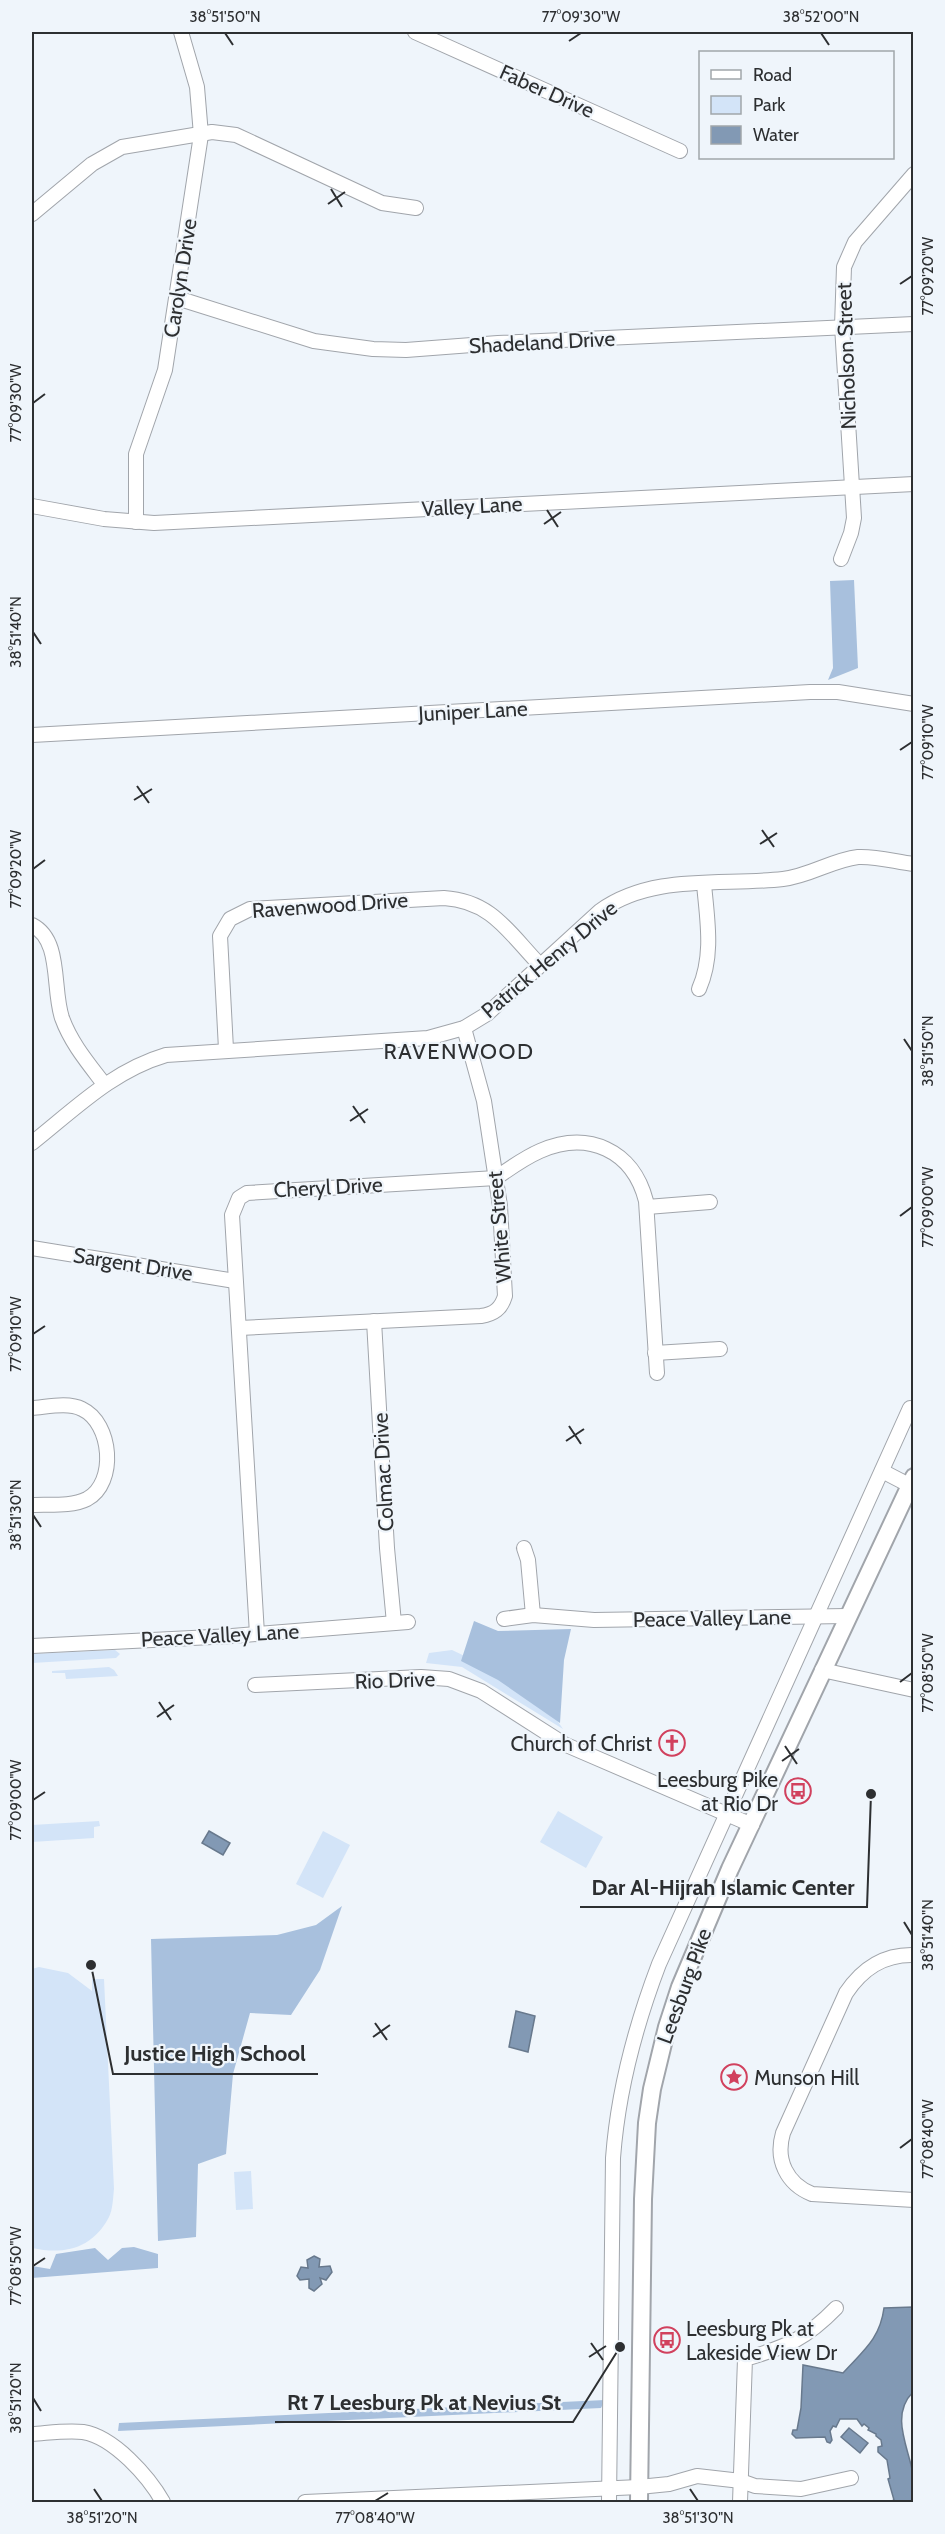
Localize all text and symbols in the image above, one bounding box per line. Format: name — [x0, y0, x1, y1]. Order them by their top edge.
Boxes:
text: 38°51'50"N — [189, 8, 261, 26]
text: 77°09'30"W — [542, 8, 621, 26]
text: 38°52'00"N — [783, 8, 859, 26]
legend — [699, 51, 894, 159]
street label: Faber Drive — [496, 59, 598, 123]
text: Road — [753, 64, 792, 86]
text: Park — [753, 94, 786, 116]
text: Water — [753, 124, 799, 146]
street label: Carolyn Drive — [158, 217, 202, 339]
text: 77°09'20"W — [919, 236, 937, 315]
street label: Nicholson Street — [831, 282, 861, 430]
street label: Shadeland Drive — [468, 326, 616, 358]
text: 77°09'30"W — [7, 363, 25, 442]
street label: Valley Lane — [421, 491, 523, 521]
text: 38°51'40"N — [7, 596, 25, 668]
street label: Juniper Lane — [417, 696, 528, 726]
text: 77°09'10"W — [919, 703, 937, 780]
text: 77°09'20"W — [7, 829, 25, 908]
street label: Ravenwood Drive — [251, 887, 409, 923]
street label: Patrick Henry Drive — [476, 895, 622, 1023]
text: 38°51'50"N — [919, 1015, 937, 1087]
district label: RAVENWOOD — [384, 1038, 534, 1065]
text: 77°09'00"W — [919, 1166, 937, 1247]
street label: White Street — [482, 1170, 516, 1284]
street label: Cheryl Drive — [273, 1172, 383, 1202]
street label: Sargent Drive — [72, 1242, 195, 1286]
text: 77°09'10"W — [7, 1295, 25, 1372]
street label: Colmac Drive — [367, 1412, 399, 1532]
text: 38°51'30"N — [7, 1479, 25, 1551]
street label: Peace Valley Lane — [633, 1604, 792, 1632]
street label: Peace Valley Lane — [140, 1618, 300, 1652]
text: 77°08'50"W — [919, 1633, 937, 1713]
street label: Rio Drive — [354, 1666, 436, 1694]
church icon: Church of Christ — [657, 1728, 687, 1758]
place label: Church of Christ — [510, 1731, 652, 1756]
text: 77°09'00"W — [7, 1759, 25, 1840]
place label: Leesburg Pike at Rio Dr — [657, 1767, 778, 1816]
bus stop icon: Leesburg Pike at Rio Dr — [783, 1776, 813, 1806]
callout: Dar Al-Hijrah Islamic Center — [580, 1867, 867, 1907]
text: Dar Al-Hijrah Islamic Center — [592, 1874, 855, 1901]
text: 38°51'40"N — [919, 1899, 937, 1971]
street label: Leesburg Pike — [652, 1925, 717, 2047]
callout: Justice High School — [113, 2034, 318, 2074]
text: Justice High School — [123, 2040, 306, 2067]
place icon: Munson Hill — [719, 2062, 749, 2092]
place label: Munson Hill — [754, 2065, 859, 2090]
text: 77°08'40"W — [919, 2098, 937, 2179]
text: 77°08'50"W — [7, 2226, 25, 2306]
place label: Leesburg Pk at Lakeside View Dr — [686, 2316, 838, 2365]
bus stop icon: Leesburg Pk at Lakeside View Dr — [652, 2325, 682, 2355]
text: 38°51'20"N — [7, 2363, 25, 2433]
callout: Rt 7 Leesburg Pk at Nevius St — [275, 2382, 573, 2422]
text: Rt 7 Leesburg Pk at Nevius St — [287, 2389, 561, 2416]
text: 38°51'20"N — [67, 2509, 137, 2527]
text: 77°08'40"W — [335, 2509, 416, 2527]
text: 38°51'30"N — [662, 2509, 734, 2527]

